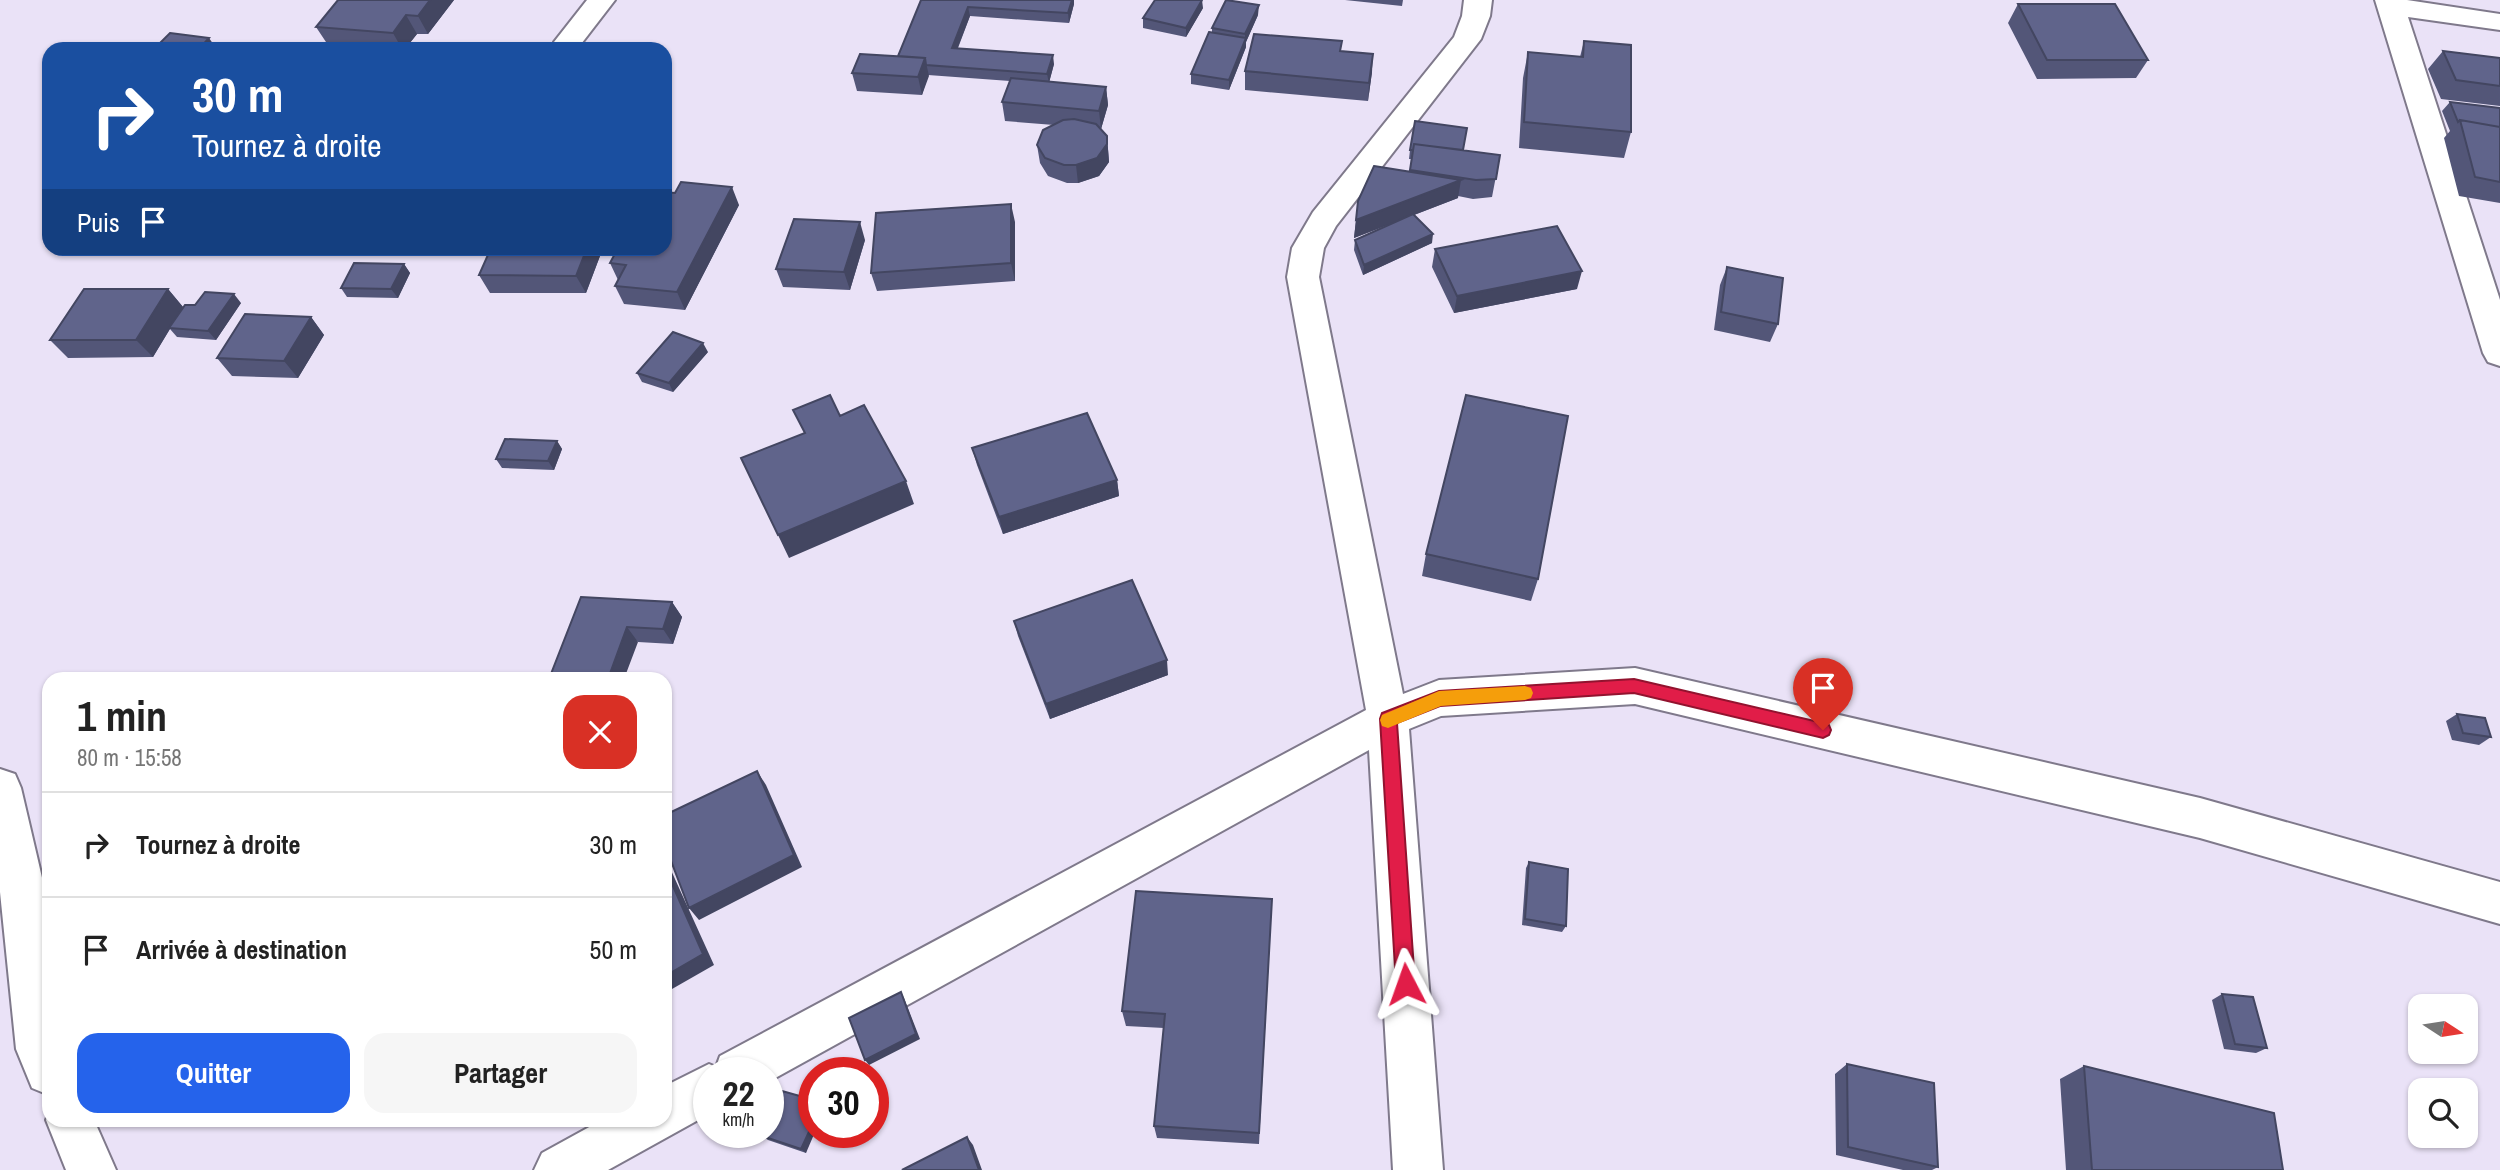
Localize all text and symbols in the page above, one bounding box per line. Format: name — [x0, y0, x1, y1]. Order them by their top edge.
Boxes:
text: 30 m — [192, 61, 284, 127]
icon: right — [77, 70, 168, 161]
text: Tournez à droite — [192, 124, 382, 167]
icon: arrive — [134, 203, 172, 241]
text: Puis — [77, 205, 120, 240]
pin — [1793, 658, 1853, 730]
icon: arrive — [1804, 669, 1842, 707]
text: 1 min — [77, 688, 167, 744]
button: close — [563, 695, 637, 769]
text: 80 m · 15:58 — [77, 742, 182, 773]
icon: right — [77, 826, 115, 864]
text: Tournez à droite — [136, 827, 300, 862]
text: 30 m — [590, 827, 637, 862]
icon: arrive — [77, 931, 115, 969]
text: Arrivée à destination — [136, 932, 347, 967]
text: 50 m — [590, 932, 637, 967]
position arrow — [1369, 947, 1443, 1021]
north arrow — [2408, 994, 2478, 1064]
map controls — [2408, 994, 2478, 1148]
button: Quitter — [77, 1033, 350, 1113]
button: Partager — [364, 1033, 637, 1113]
speed limit sign: 30 — [798, 1057, 889, 1148]
text: 22 — [723, 1070, 754, 1117]
button: search — [2408, 1078, 2478, 1148]
text: km/h — [723, 1107, 755, 1132]

